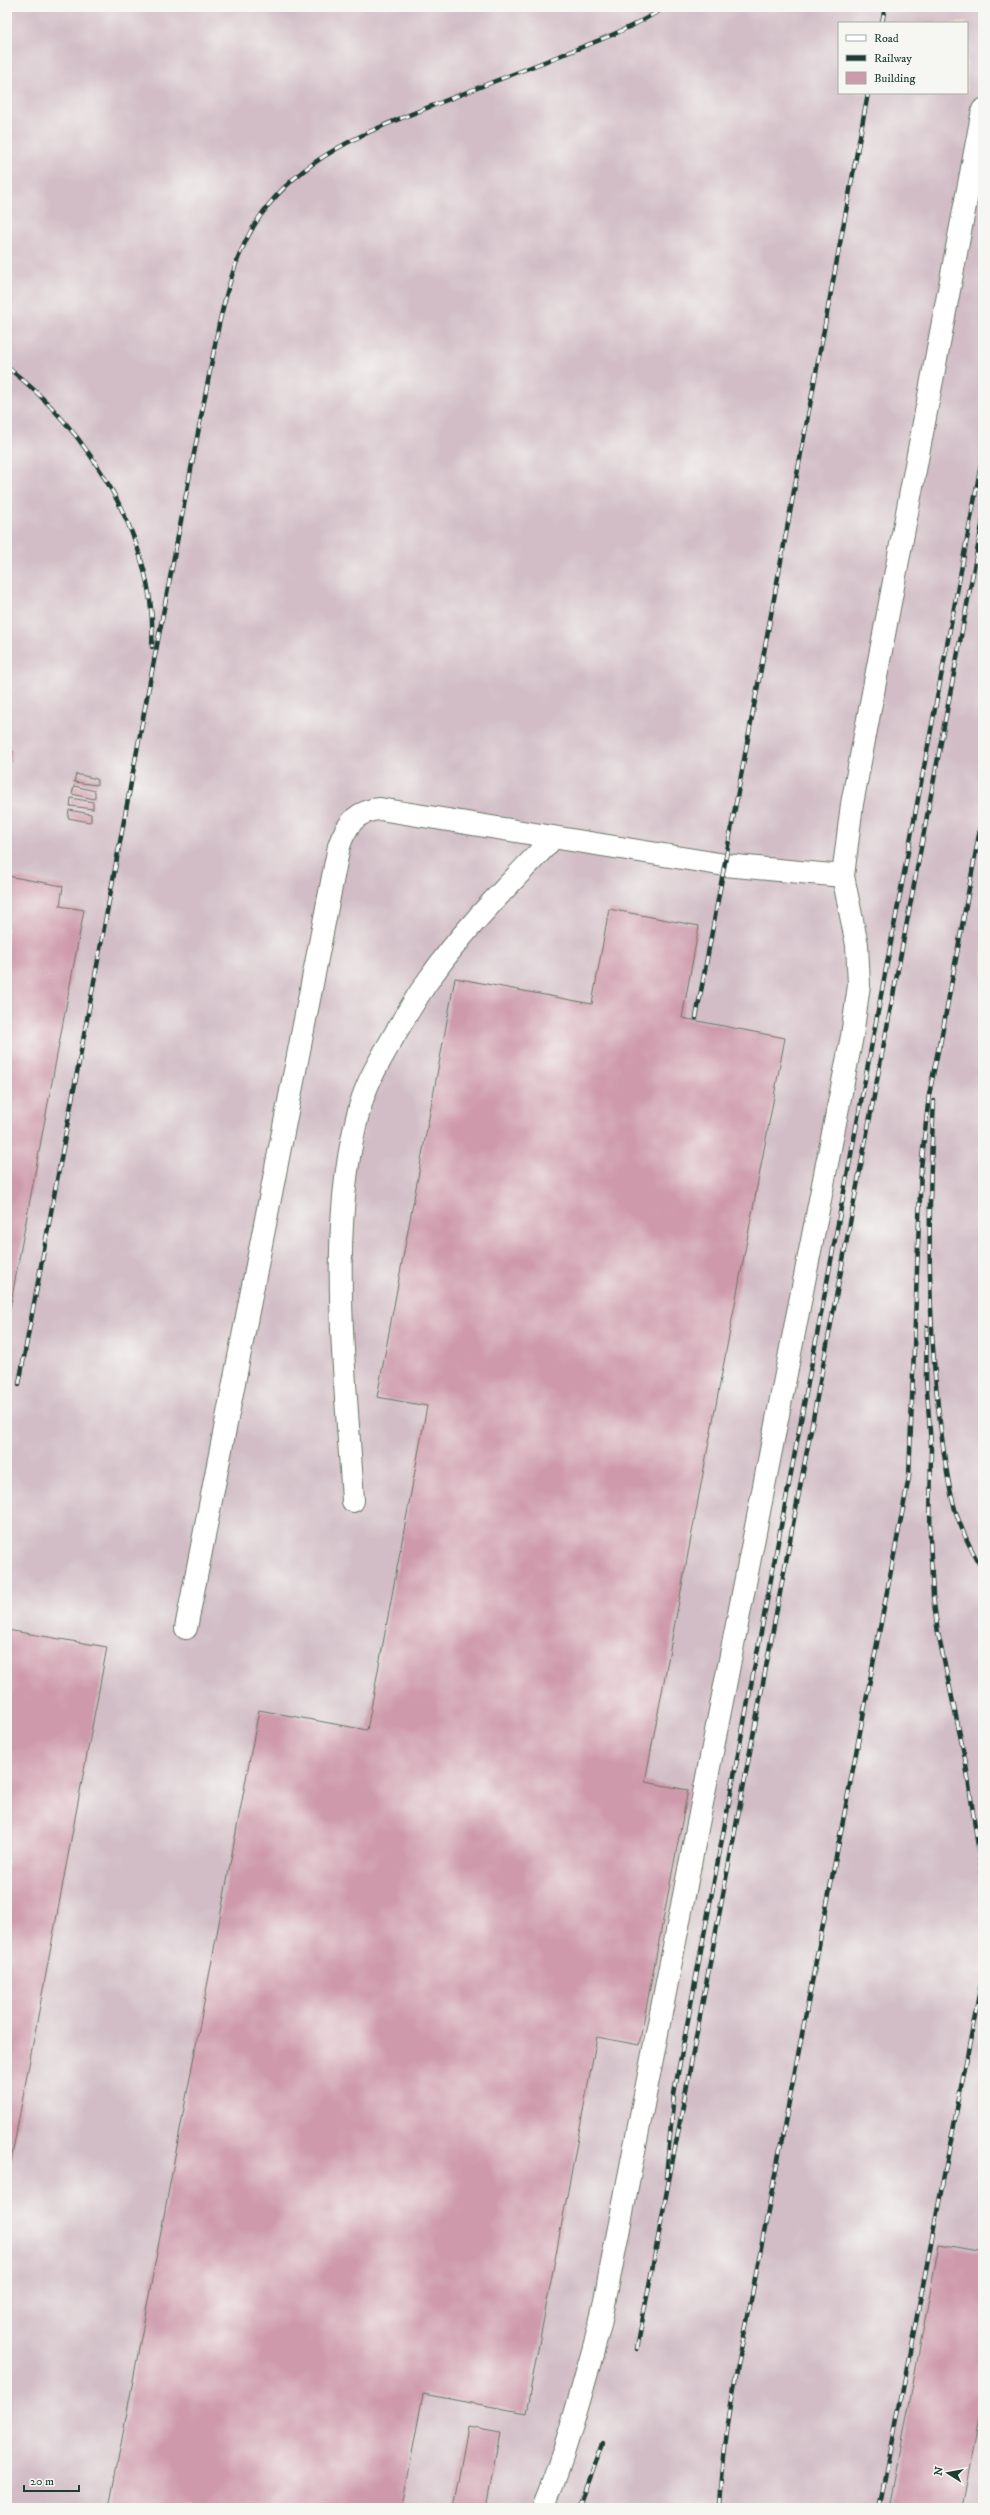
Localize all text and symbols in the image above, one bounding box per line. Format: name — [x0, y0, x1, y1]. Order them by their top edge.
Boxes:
legend — [838, 22, 968, 94]
text: Road — [874, 31, 899, 46]
text: Railway — [874, 51, 912, 66]
text: Building — [874, 71, 915, 86]
north arrow — [928, 2453, 968, 2493]
text: N — [931, 2466, 947, 2477]
scale bar — [24, 2467, 79, 2493]
text: 20 m — [30, 2474, 54, 2489]

